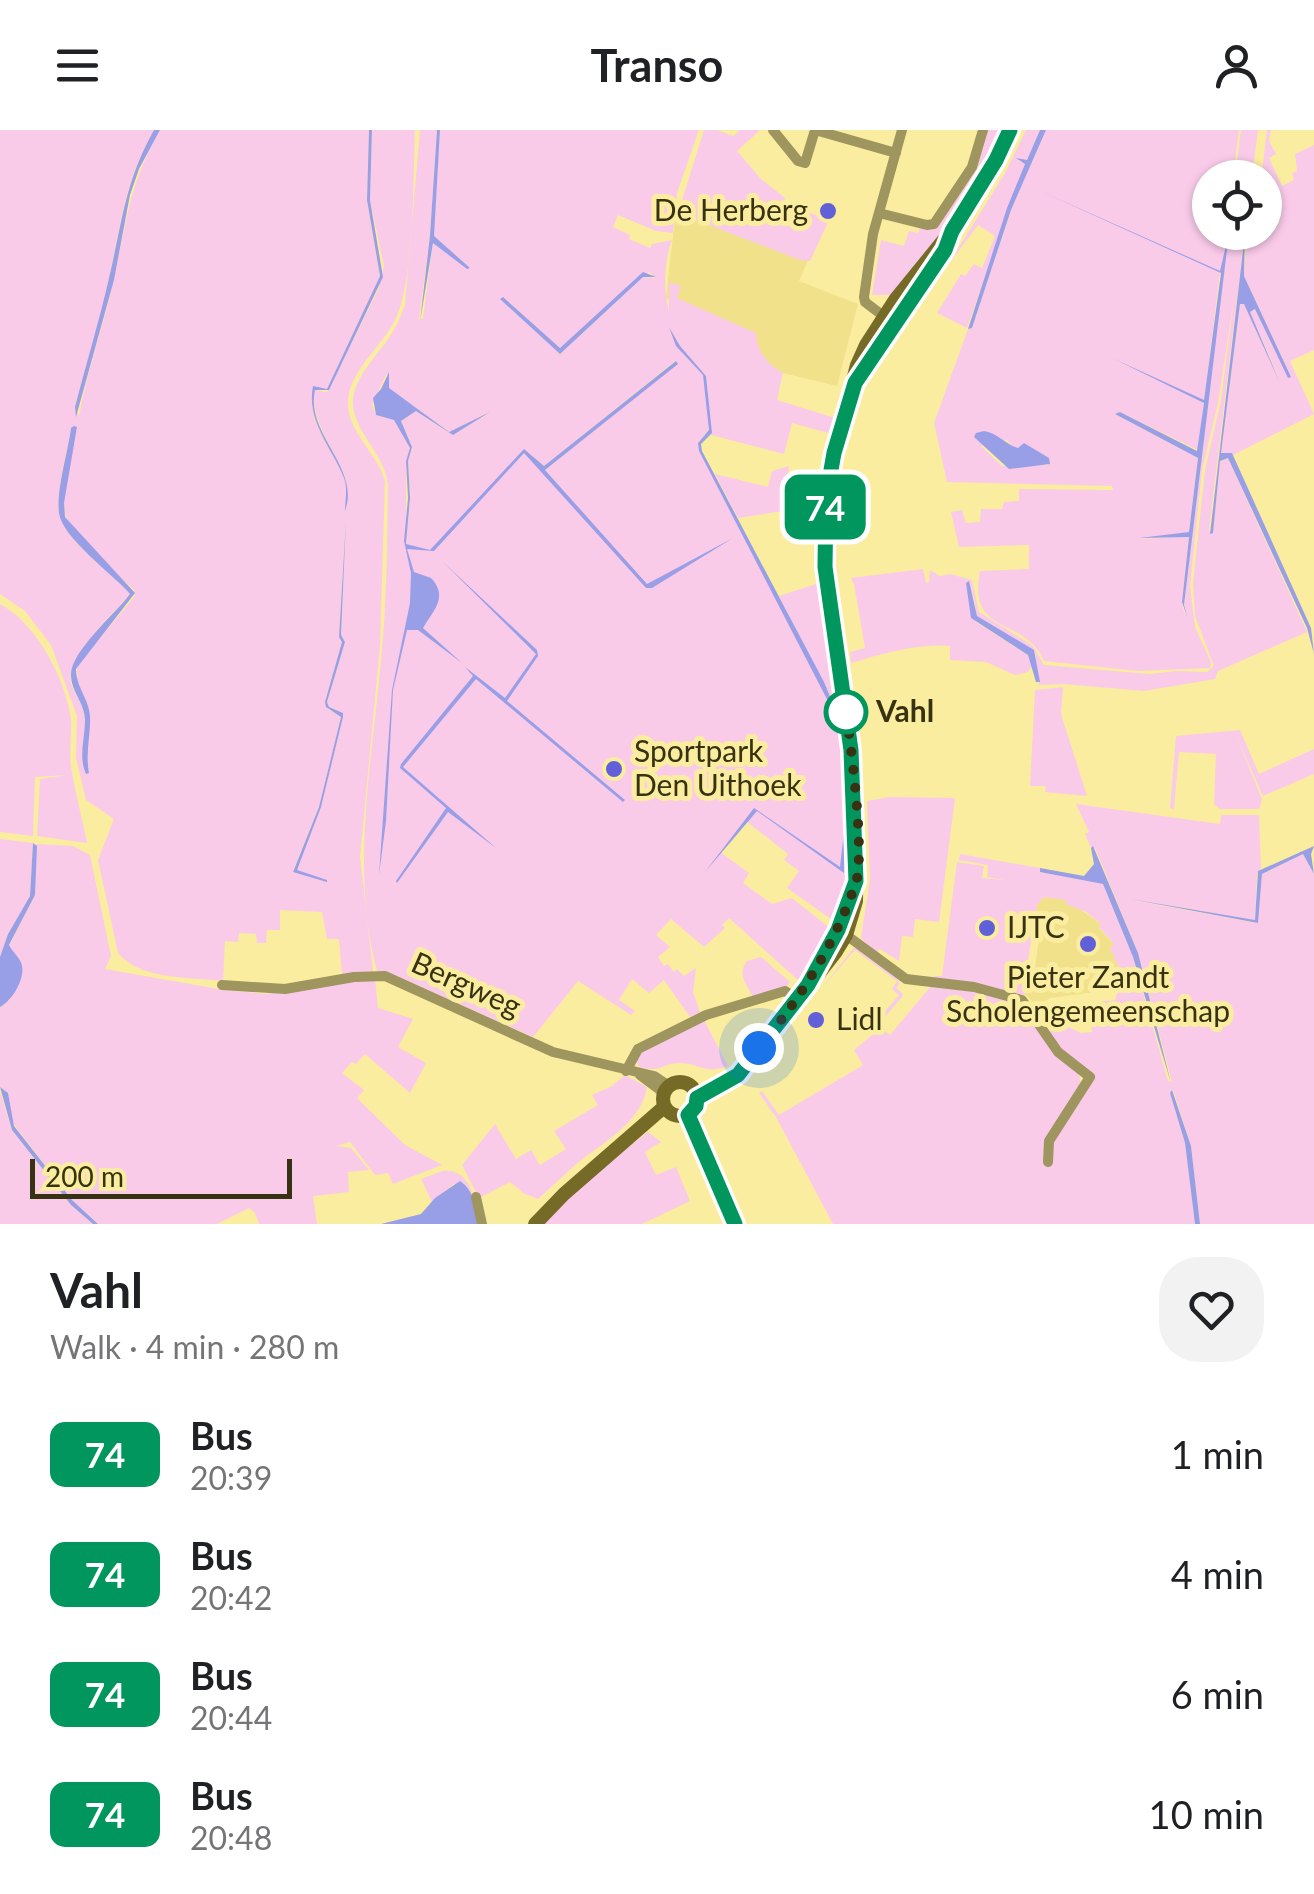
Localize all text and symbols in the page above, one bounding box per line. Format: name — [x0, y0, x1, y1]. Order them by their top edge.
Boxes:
icon: menu — [50, 38, 105, 93]
text: Transo — [591, 38, 723, 92]
icon: person — [1209, 38, 1264, 93]
map controls — [1192, 160, 1282, 250]
button: locate — [1192, 160, 1282, 250]
place label: De Herberg — [654, 191, 808, 227]
marker: De Herberg — [817, 200, 839, 222]
line badge: 74 — [780, 474, 870, 540]
text: 74 — [805, 486, 845, 528]
marker: Vahl — [825, 691, 867, 733]
place label: Vahl — [875, 692, 934, 728]
place label: Sportpark Den Uithoek — [634, 732, 802, 802]
marker: Sportpark Den Uithoek — [603, 758, 625, 780]
place label: IJTC — [1007, 908, 1065, 944]
marker: IJTC — [976, 917, 998, 939]
marker: Pieter Zandt Scholengemeenschap — [1077, 933, 1099, 955]
street label: Bergweg — [407, 943, 527, 1023]
place label: Pieter Zandt Scholengemeenschap — [946, 958, 1230, 1028]
place label: Lidl — [836, 1000, 883, 1036]
marker: Lidl — [805, 1009, 827, 1031]
your location — [734, 1023, 784, 1073]
scale bar — [30, 1154, 292, 1198]
text: 200 m — [45, 1159, 124, 1193]
button: heart — [1159, 1257, 1264, 1362]
text: Vahl — [50, 1261, 143, 1318]
text: Walk · 4 min · 280 m — [50, 1327, 339, 1366]
text: Bus — [190, 1412, 253, 1458]
text: 1 min — [1171, 1431, 1264, 1477]
text: 74 — [85, 1433, 125, 1475]
text: 20:39 — [190, 1458, 272, 1497]
text: Bus — [190, 1532, 253, 1578]
text: 4 min — [1171, 1551, 1264, 1597]
text: 74 — [85, 1553, 125, 1595]
text: 20:42 — [190, 1578, 272, 1617]
text: Bus — [190, 1652, 253, 1698]
text: 6 min — [1171, 1671, 1264, 1717]
text: 74 — [85, 1673, 125, 1715]
text: 20:44 — [190, 1698, 272, 1737]
text: Bus — [190, 1772, 253, 1818]
text: 10 min — [1149, 1791, 1264, 1837]
text: 74 — [85, 1793, 125, 1835]
text: 20:48 — [190, 1818, 272, 1857]

